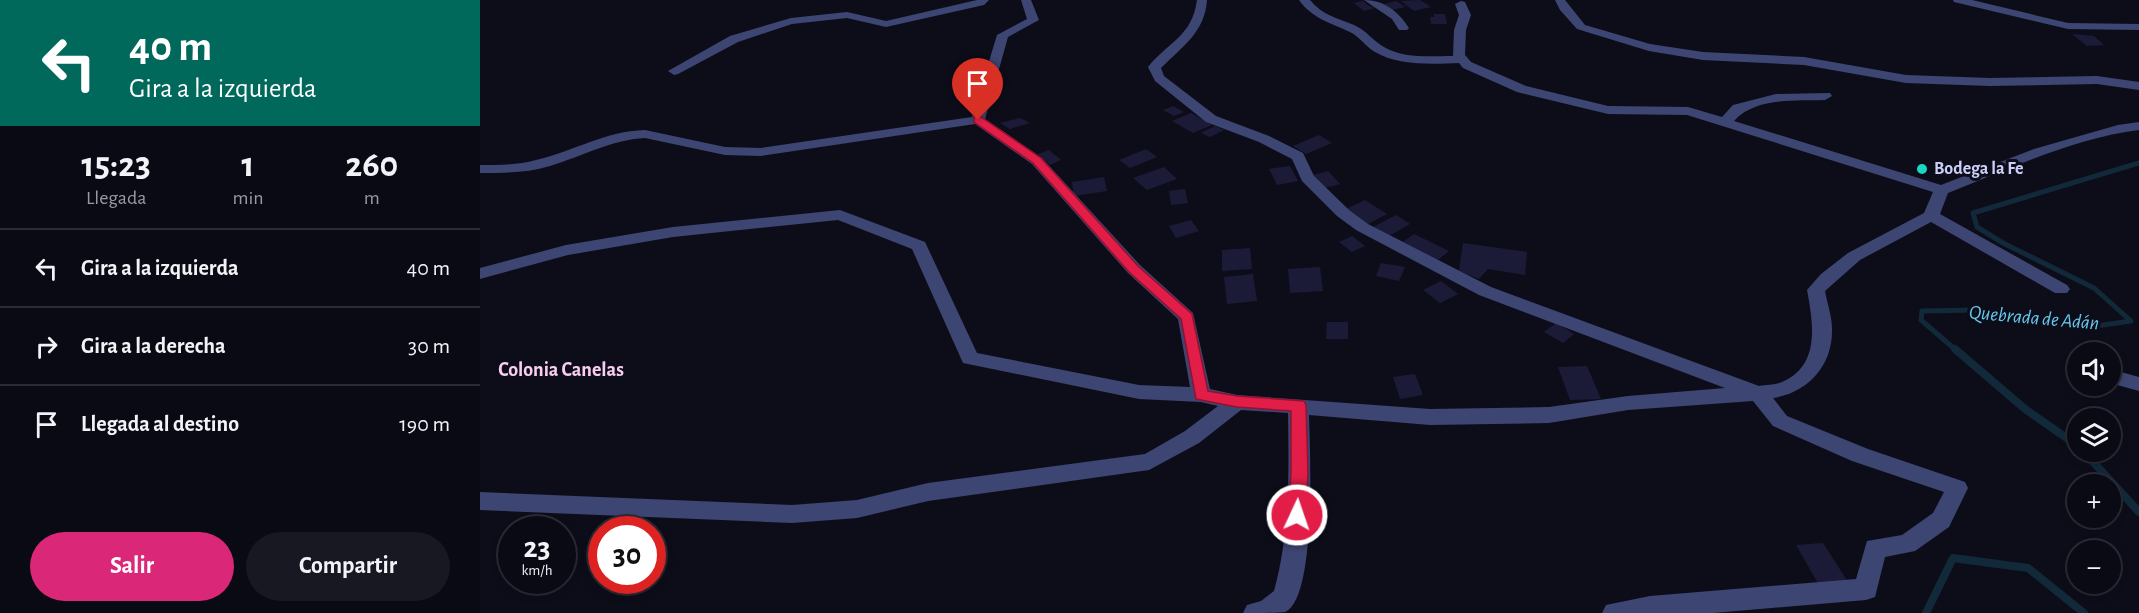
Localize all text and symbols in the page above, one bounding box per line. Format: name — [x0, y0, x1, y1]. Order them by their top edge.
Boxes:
icon: left — [30, 24, 108, 102]
text: 40 m — [129, 26, 212, 68]
pin — [952, 58, 1003, 120]
icon: arrive — [961, 67, 994, 100]
text: Gira a la izquierda — [129, 75, 317, 102]
text: 15:23 — [82, 147, 151, 183]
text: 1 — [242, 147, 255, 183]
text: 260 — [345, 147, 398, 183]
place label: Bodega la Fe — [1934, 160, 2024, 178]
marker: Bodega la Fe — [1915, 162, 1929, 176]
text: Llegada — [86, 188, 147, 208]
text: min — [232, 188, 264, 208]
text: m — [364, 188, 380, 208]
icon: left — [30, 252, 63, 285]
text: Gira a la izquierda — [81, 257, 239, 279]
text: 40 m — [407, 257, 450, 279]
water label: Quebrada de Adán — [1968, 302, 2100, 334]
icon: right — [30, 330, 63, 363]
text: Gira a la derecha — [81, 335, 226, 357]
text: 30 m — [408, 335, 450, 357]
map controls — [2067, 342, 2121, 594]
button: sound — [2067, 342, 2121, 396]
district label: Colonia Canelas — [498, 360, 624, 380]
icon: arrive — [30, 408, 63, 441]
button: layers — [2067, 408, 2121, 462]
text: Llegada al destino — [81, 413, 239, 435]
text: 190 m — [399, 413, 450, 435]
button: + — [2067, 474, 2121, 528]
position arrow — [1265, 483, 1329, 547]
speed limit sign: 30 — [588, 516, 666, 594]
button: Salir — [30, 532, 234, 601]
button: Compartir — [246, 532, 450, 601]
text: 23 — [523, 533, 551, 563]
button: − — [2067, 540, 2121, 594]
text: km/h — [522, 563, 552, 578]

